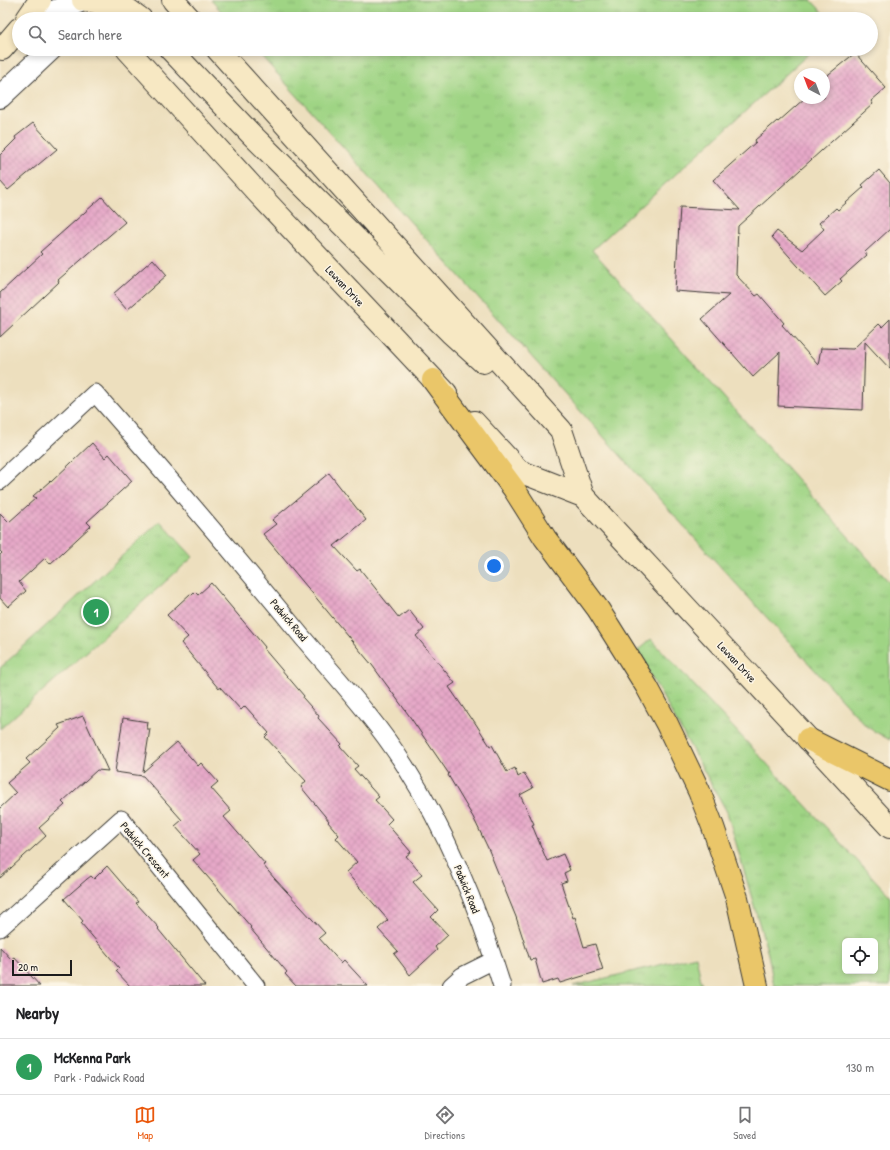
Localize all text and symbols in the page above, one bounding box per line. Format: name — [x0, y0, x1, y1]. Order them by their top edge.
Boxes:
search box — [12, 12, 878, 56]
icon: search — [26, 23, 48, 45]
text: Search here — [58, 24, 122, 45]
north arrow — [794, 68, 830, 104]
street label: Lewvan Drive — [323, 263, 368, 310]
your location — [484, 556, 504, 576]
street label: Padwick Road — [267, 596, 311, 645]
pin: 1 — [83, 597, 109, 627]
street label: Lewvan Drive — [715, 639, 760, 686]
street label: Padwick Crescent — [117, 819, 173, 881]
street label: Padwick Road — [451, 863, 483, 916]
map controls — [842, 938, 878, 974]
button: locate — [842, 938, 878, 974]
scale bar — [12, 958, 72, 977]
text: 20 m — [18, 960, 38, 974]
text: Nearby — [16, 1001, 59, 1024]
text: McKenna Park — [54, 1047, 131, 1068]
text: 1 — [27, 1058, 31, 1076]
text: 130 m — [846, 1058, 874, 1076]
text: Park · Padwick Road — [54, 1068, 144, 1086]
tab: Map — [134, 1104, 156, 1142]
tab: Directions — [425, 1104, 465, 1142]
tab: Saved — [733, 1104, 756, 1142]

